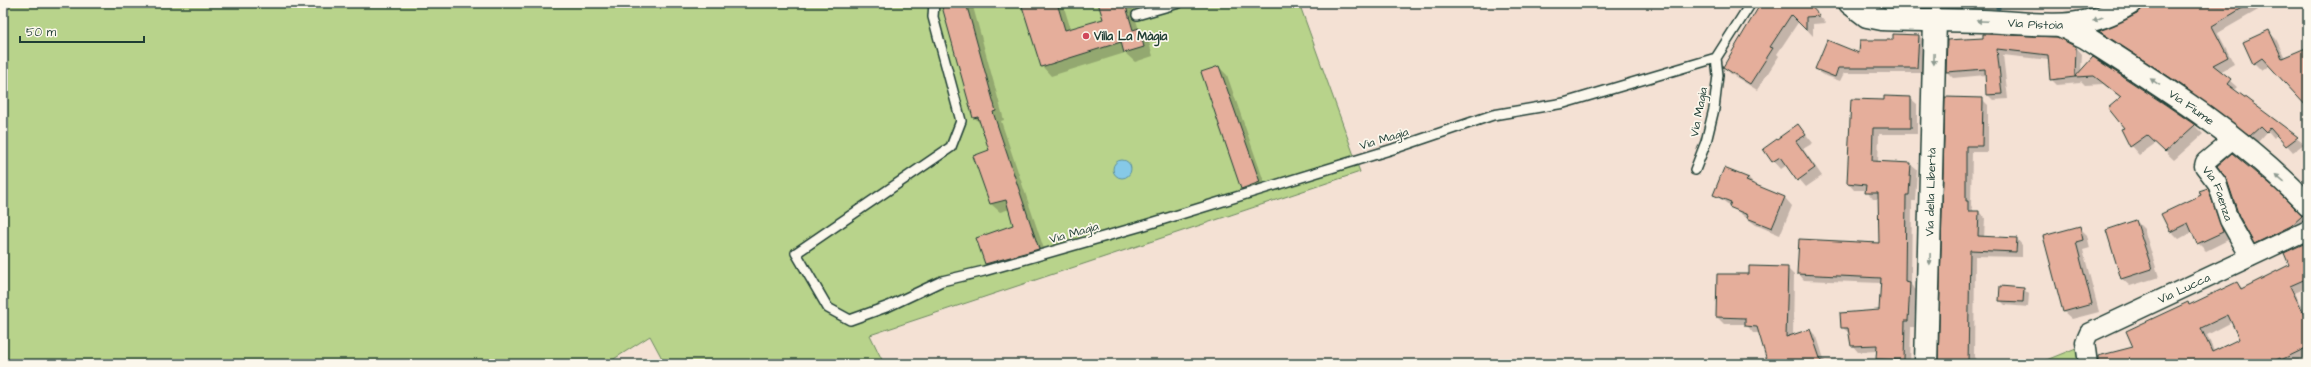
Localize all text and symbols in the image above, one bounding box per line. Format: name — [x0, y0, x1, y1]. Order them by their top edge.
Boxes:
street label: Via Pistoia — [2007, 14, 2063, 33]
one-way arrow — [2092, 16, 2104, 22]
scale bar — [20, 18, 144, 44]
one-way arrow — [1975, 18, 1988, 24]
text: 50 m — [26, 24, 57, 41]
place label: Villa La Màgia — [1093, 28, 1168, 47]
marker: Villa La Màgia — [1081, 31, 1091, 41]
one-way arrow — [1931, 53, 1937, 66]
one-way arrow — [2150, 78, 2160, 86]
street label: Via Fiume — [2165, 85, 2218, 129]
street label: Via Magia — [1686, 86, 1713, 139]
street label: Via Magia — [1357, 124, 1411, 155]
street label: Via della Libertà — [1921, 148, 1940, 237]
street label: Via Faenza — [2198, 162, 2237, 223]
one-way arrow — [2275, 173, 2286, 182]
street label: Via Magia — [1047, 218, 1101, 249]
one-way arrow — [1927, 253, 1933, 266]
street label: Via Lucca — [2155, 269, 2213, 308]

